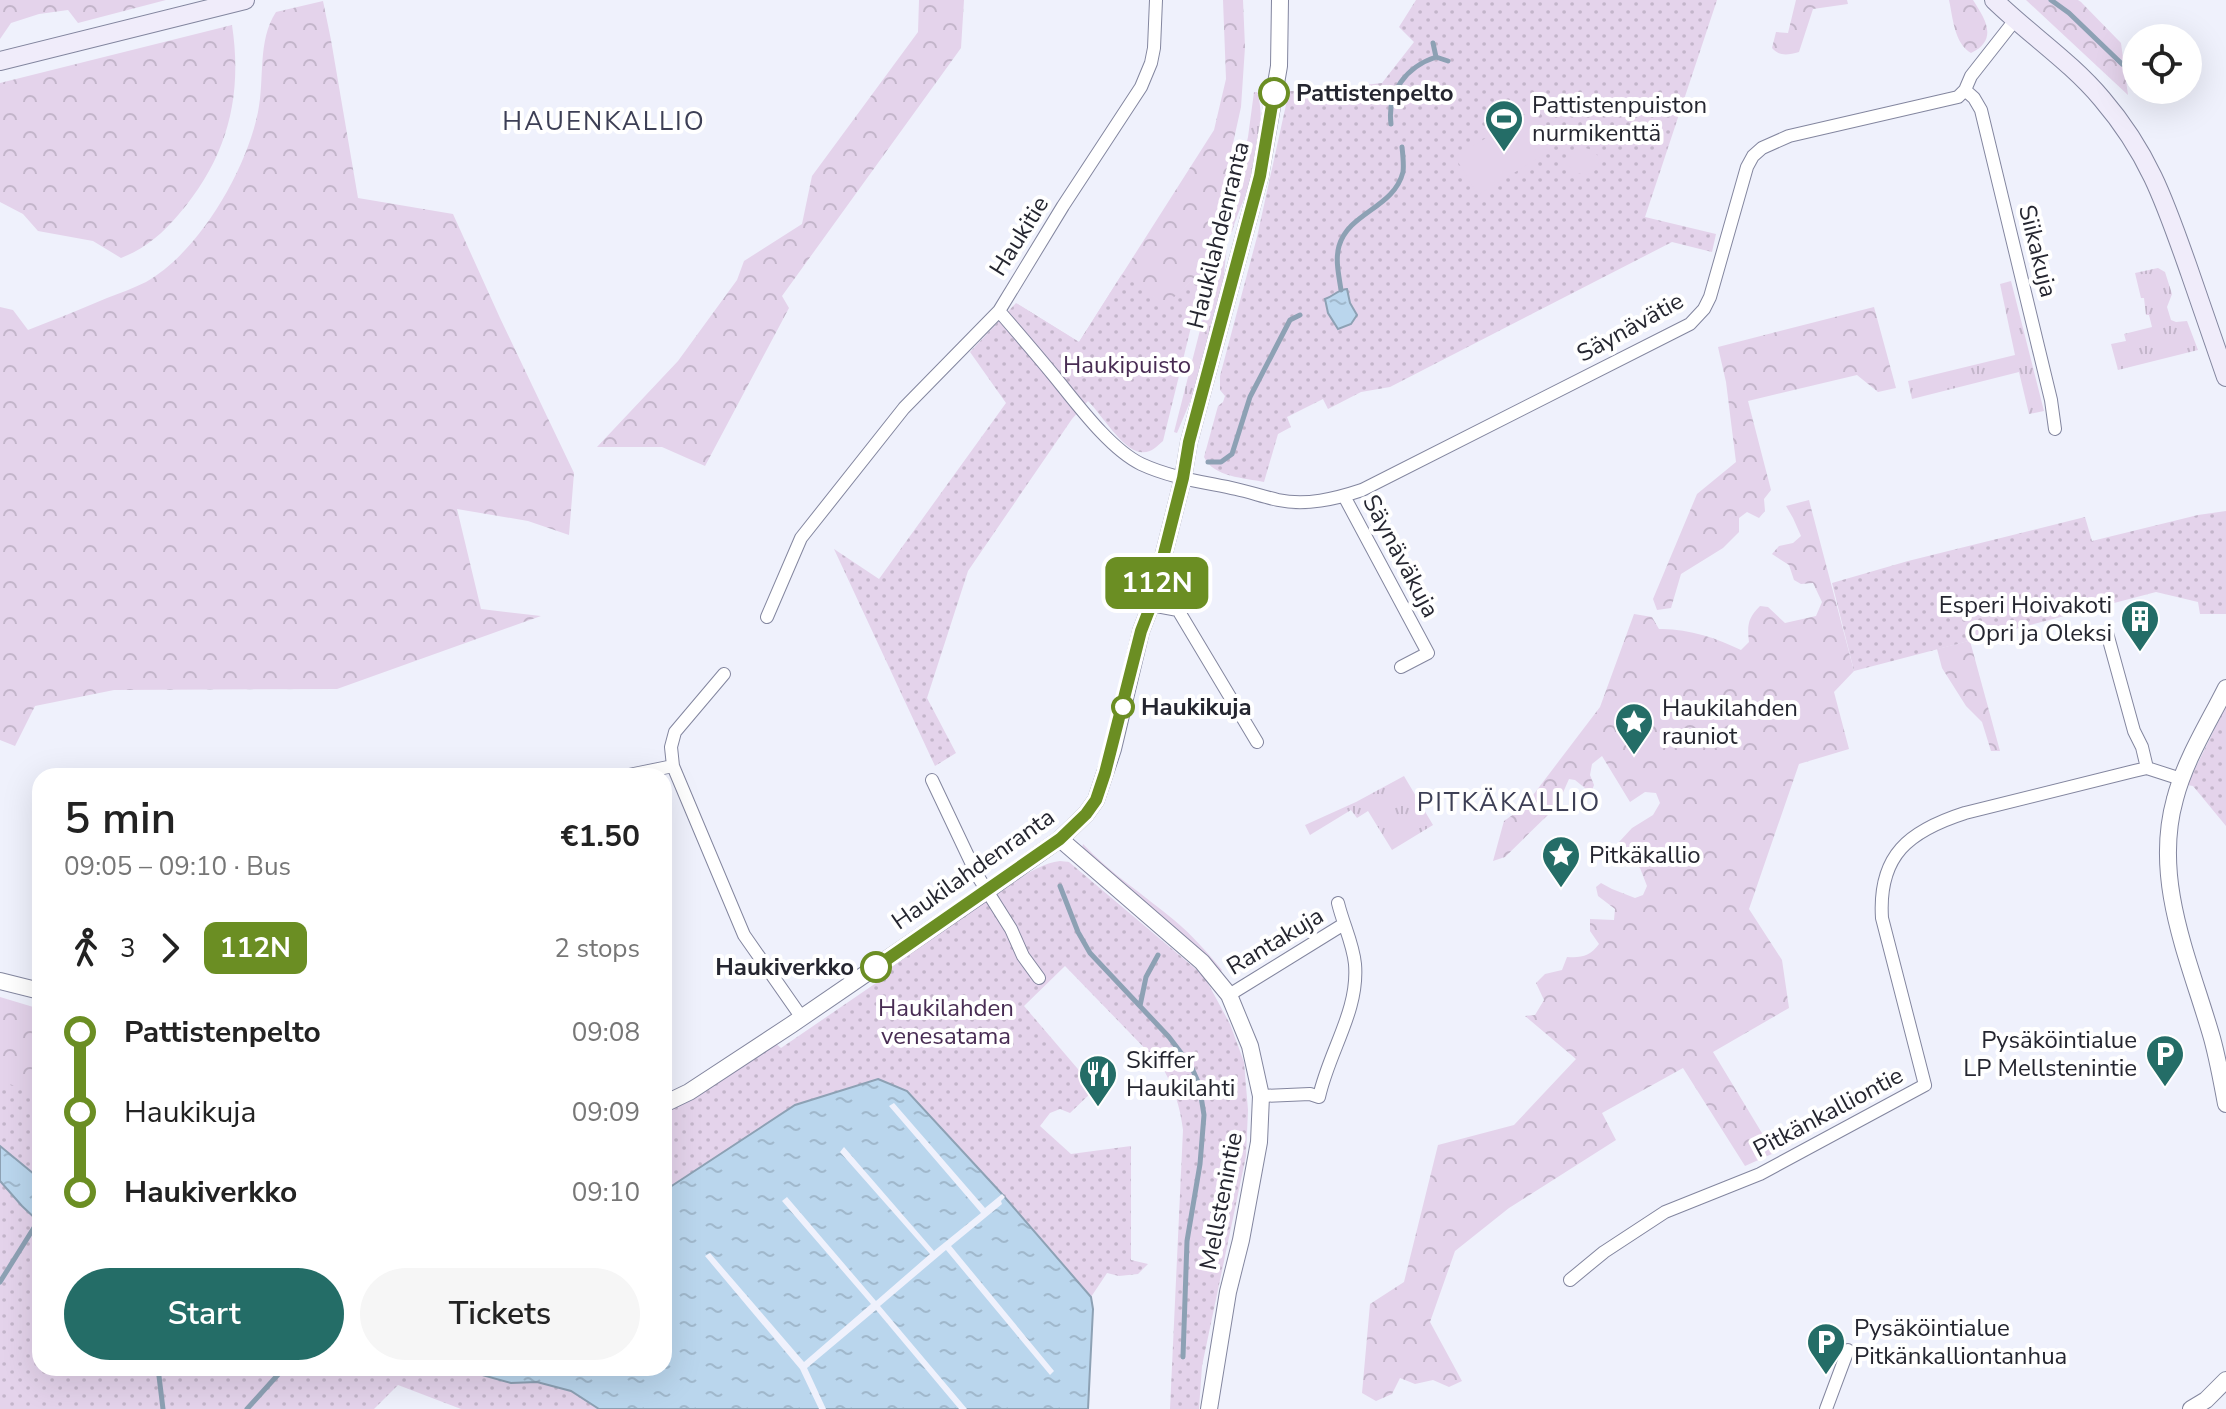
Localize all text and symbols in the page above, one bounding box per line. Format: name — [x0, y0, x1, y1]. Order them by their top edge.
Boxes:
map controls — [2122, 24, 2202, 104]
button: locate — [2122, 24, 2202, 104]
place label: Pattistenpelto — [1296, 77, 1454, 109]
marker: Pattistenpelto — [1259, 78, 1289, 108]
place label: Pattistenpuiston nurmikenttä — [1532, 89, 1707, 149]
sports icon: Pattistenpuiston nurmikenttä — [1483, 98, 1525, 153]
district label: HAUENKALLIO — [502, 104, 706, 139]
street label: Haukilahdenranta — [1179, 138, 1257, 332]
street label: Haukitie — [982, 190, 1056, 282]
street label: Siikakuja — [2011, 201, 2065, 301]
street label: Säynävätie — [1571, 285, 1689, 369]
park label: Haukipuisto — [1063, 349, 1191, 381]
street label: Säynäväkuja — [1355, 489, 1447, 623]
line badge: 112N — [1101, 557, 1213, 609]
text: 112N — [1121, 564, 1193, 602]
place label: Esperi Hoivakoti Opri ja Oleksi — [1939, 589, 2112, 649]
building icon: Esperi Hoivakoti Opri ja Oleksi — [2119, 598, 2161, 653]
place label: Haukikuja — [1141, 691, 1252, 723]
place label: Haukilahden rauniot — [1662, 692, 1798, 752]
marker: Haukikuja — [1112, 696, 1134, 718]
place icon: Haukilahden rauniot — [1613, 701, 1655, 756]
district label: PITKÄKALLIO — [1417, 785, 1601, 820]
text: 5 min — [64, 789, 176, 849]
street label: Haukilahdenranta — [885, 801, 1061, 937]
text: €1.50 — [561, 816, 640, 857]
place icon: Pitkäkallio — [1540, 834, 1582, 889]
place label: Pitkäkallio — [1589, 839, 1700, 871]
text: 09:05 – 09:10 · Bus — [64, 849, 291, 884]
street label: Rantakuja — [1221, 900, 1329, 982]
icon: walk — [64, 926, 108, 970]
icon: forward — [148, 926, 192, 970]
text: 112N — [220, 929, 291, 967]
text: 3 — [120, 931, 136, 966]
text: 2 stops — [554, 931, 640, 966]
place label: Haukiverkko — [715, 951, 854, 983]
marker: Haukiverkko — [861, 952, 891, 982]
park label: Haukilahden venesatama — [878, 992, 1014, 1052]
text: Pattistenpelto — [124, 1012, 321, 1053]
text: 09:08 — [572, 1015, 640, 1050]
place label: Pysäköintialue LP Mellstenintie — [1963, 1024, 2137, 1084]
parking icon: Pysäköintialue LP Mellstenintie — [2144, 1033, 2186, 1088]
place label: Skiffer Haukilahti — [1126, 1044, 1235, 1104]
restaurant icon: Skiffer Haukilahti — [1077, 1053, 1119, 1108]
street label: Pitkänkalliontie — [1747, 1059, 1909, 1165]
text: Haukikuja — [124, 1092, 256, 1133]
text: 09:09 — [572, 1095, 640, 1130]
street label: Mellstenintie — [1192, 1130, 1250, 1272]
text: Haukiverkko — [124, 1172, 297, 1213]
text: 09:10 — [572, 1175, 640, 1210]
button: Start — [64, 1268, 344, 1360]
button: Tickets — [360, 1268, 640, 1360]
place label: Pysäköintialue Pitkänkalliontanhua — [1854, 1312, 2067, 1372]
parking icon: Pysäköintialue Pitkänkalliontanhua — [1805, 1321, 1847, 1376]

